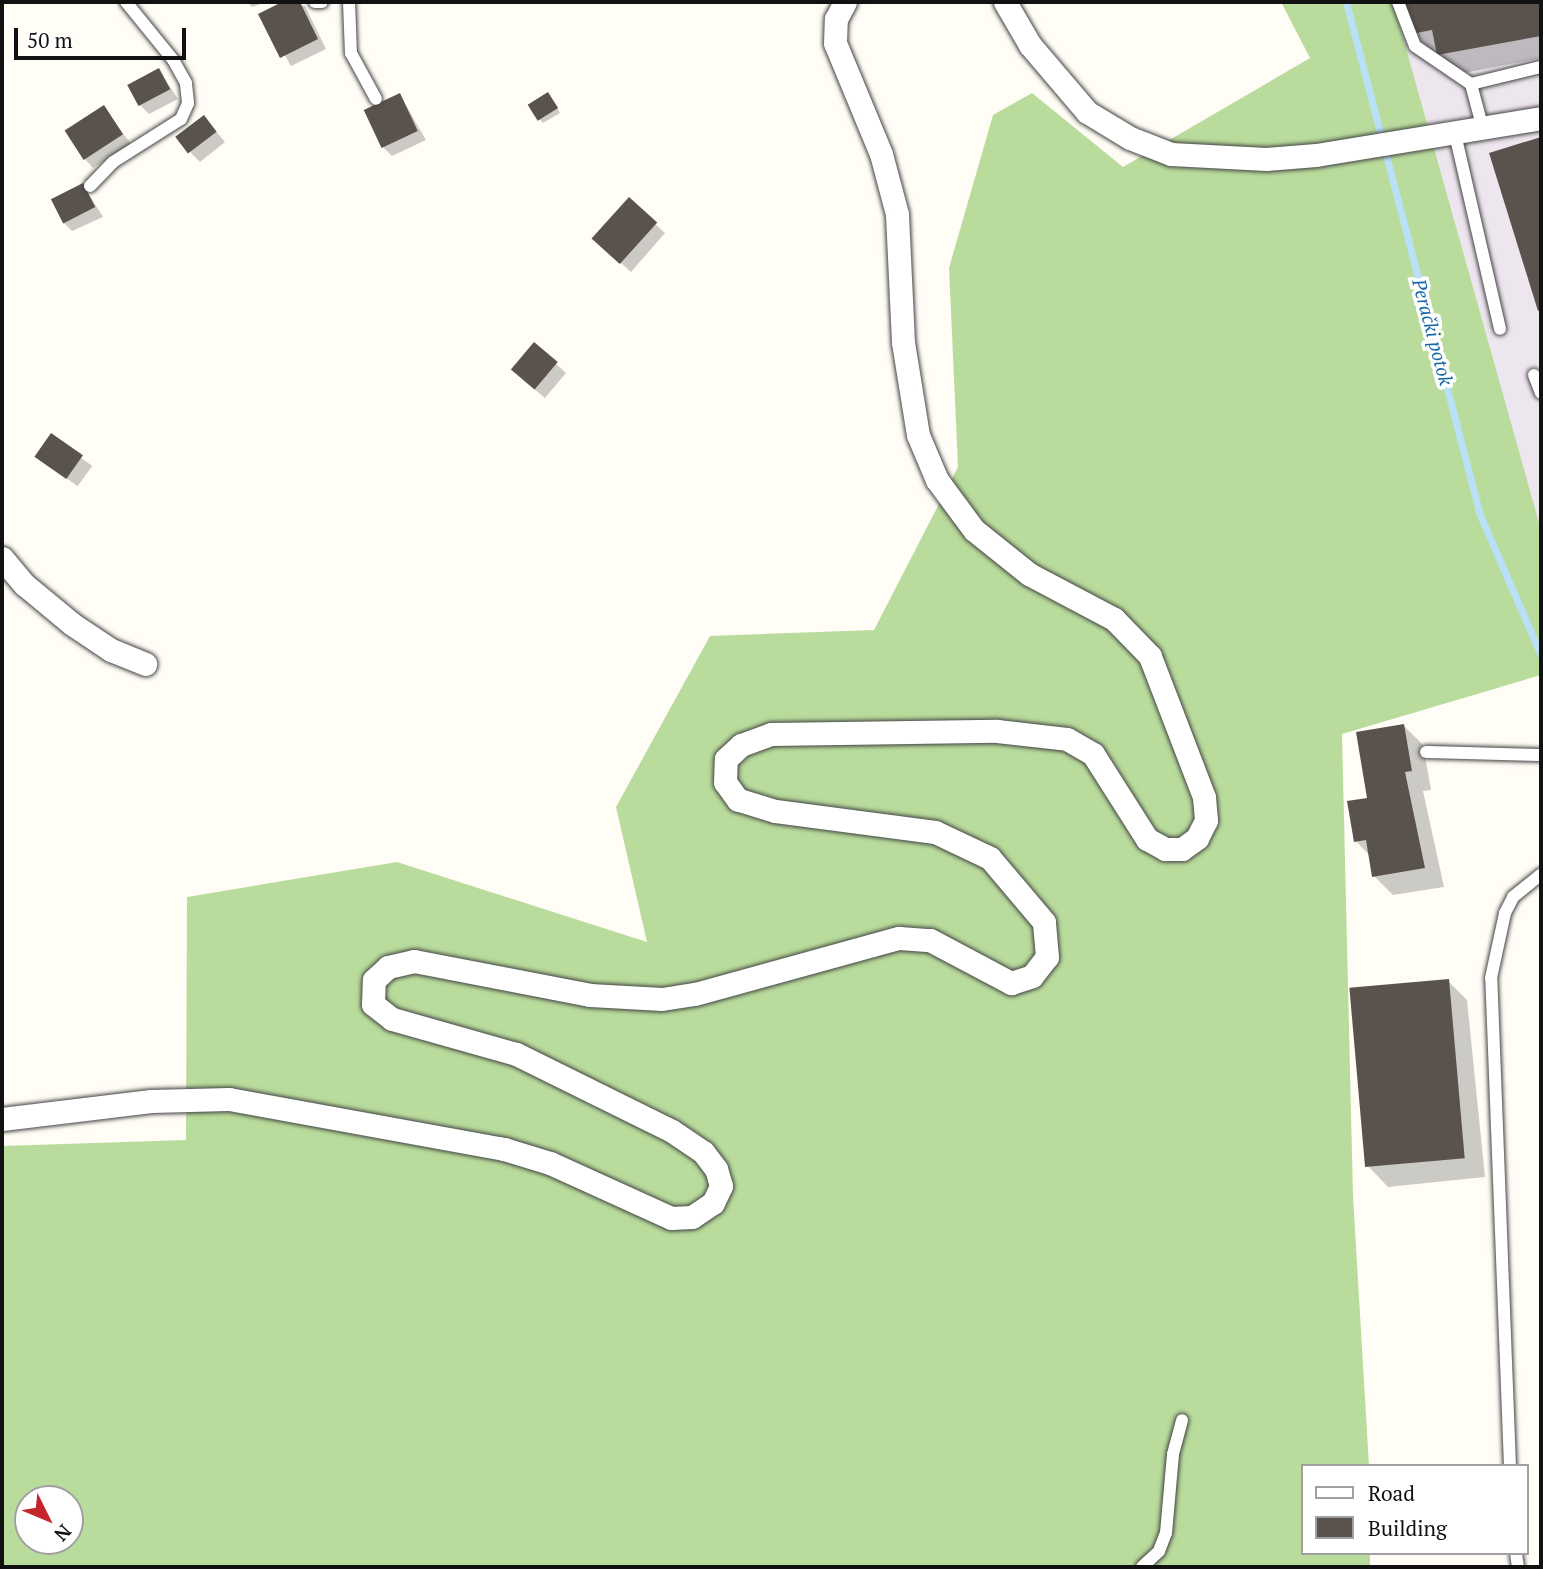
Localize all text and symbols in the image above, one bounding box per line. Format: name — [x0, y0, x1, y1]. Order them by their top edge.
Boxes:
scale bar — [18, 14, 189, 58]
text: 50 m — [27, 26, 73, 54]
water label: Perački potok — [1408, 276, 1458, 388]
legend — [1302, 1464, 1529, 1555]
text: Road — [1368, 1479, 1415, 1507]
north arrow — [14, 1485, 84, 1555]
text: Building — [1368, 1514, 1447, 1542]
text: N — [49, 1520, 77, 1547]

